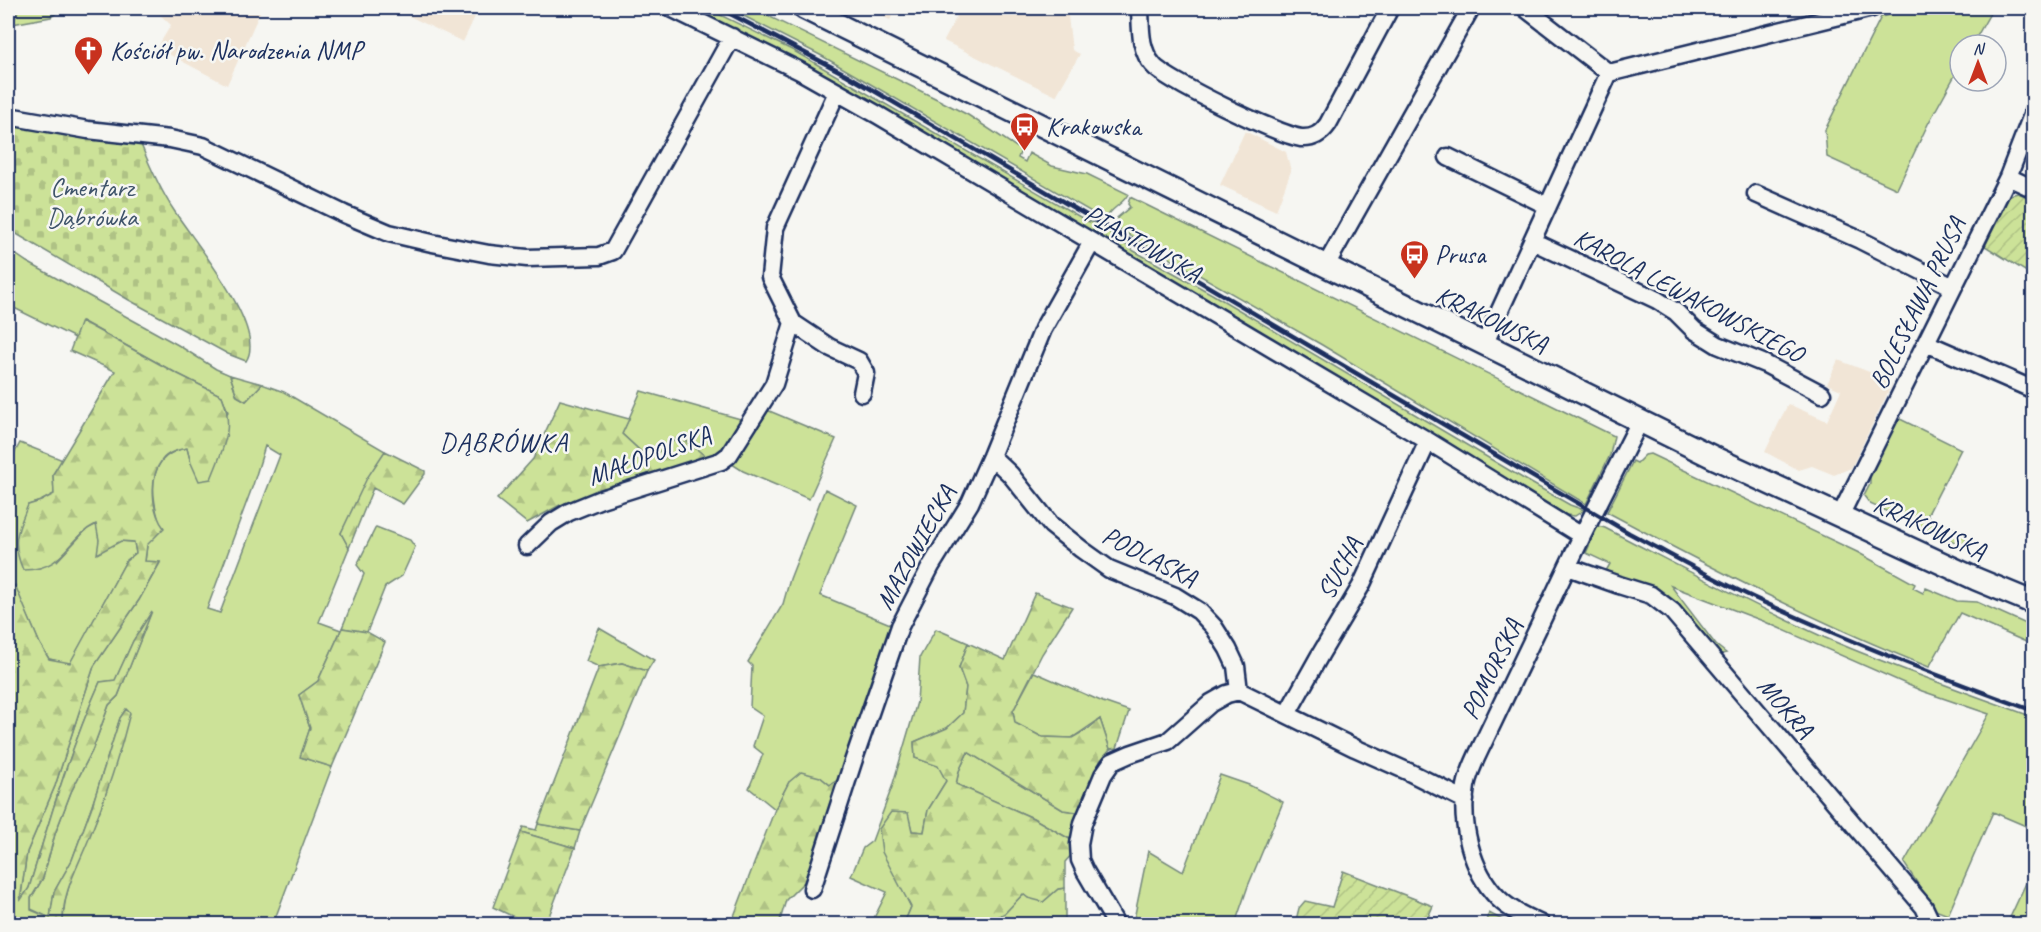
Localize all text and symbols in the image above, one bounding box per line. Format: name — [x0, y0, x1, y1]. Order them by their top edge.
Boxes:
north arrow — [1948, 33, 2008, 93]
church icon: Kościół pw. Narodzenia NMP — [73, 34, 105, 76]
place label: Kościół pw. Narodzenia NMP — [110, 34, 366, 67]
text: N — [1973, 39, 1986, 59]
bus stop icon: Krakowska — [1009, 110, 1041, 152]
place label: Krakowska — [1046, 110, 1143, 143]
park label: Cmentarz Dąbrówka — [47, 171, 139, 234]
street label: PIASTOWSKA — [1079, 197, 1208, 291]
street label: BOLESŁAWA PRUSA — [1862, 210, 1974, 394]
street label: KAROLA LEWAKOWSKIEGO — [1568, 221, 1812, 371]
bus stop icon: Prusa — [1398, 238, 1430, 280]
place label: Prusa — [1435, 238, 1487, 271]
street label: KRAKOWSKA — [1430, 278, 1554, 361]
street label: MAŁOPOLSKA — [583, 418, 716, 493]
district label: DĄBRÓWKA — [439, 425, 569, 459]
street label: MAZOWIECKA — [868, 479, 963, 615]
street label: KRAKOWSKA — [1868, 487, 1992, 568]
street label: PODLASKA — [1097, 519, 1204, 595]
street label: SUCHA — [1310, 531, 1370, 605]
street label: POMORSKA — [1453, 613, 1530, 725]
street label: MOKRA — [1750, 670, 1822, 745]

